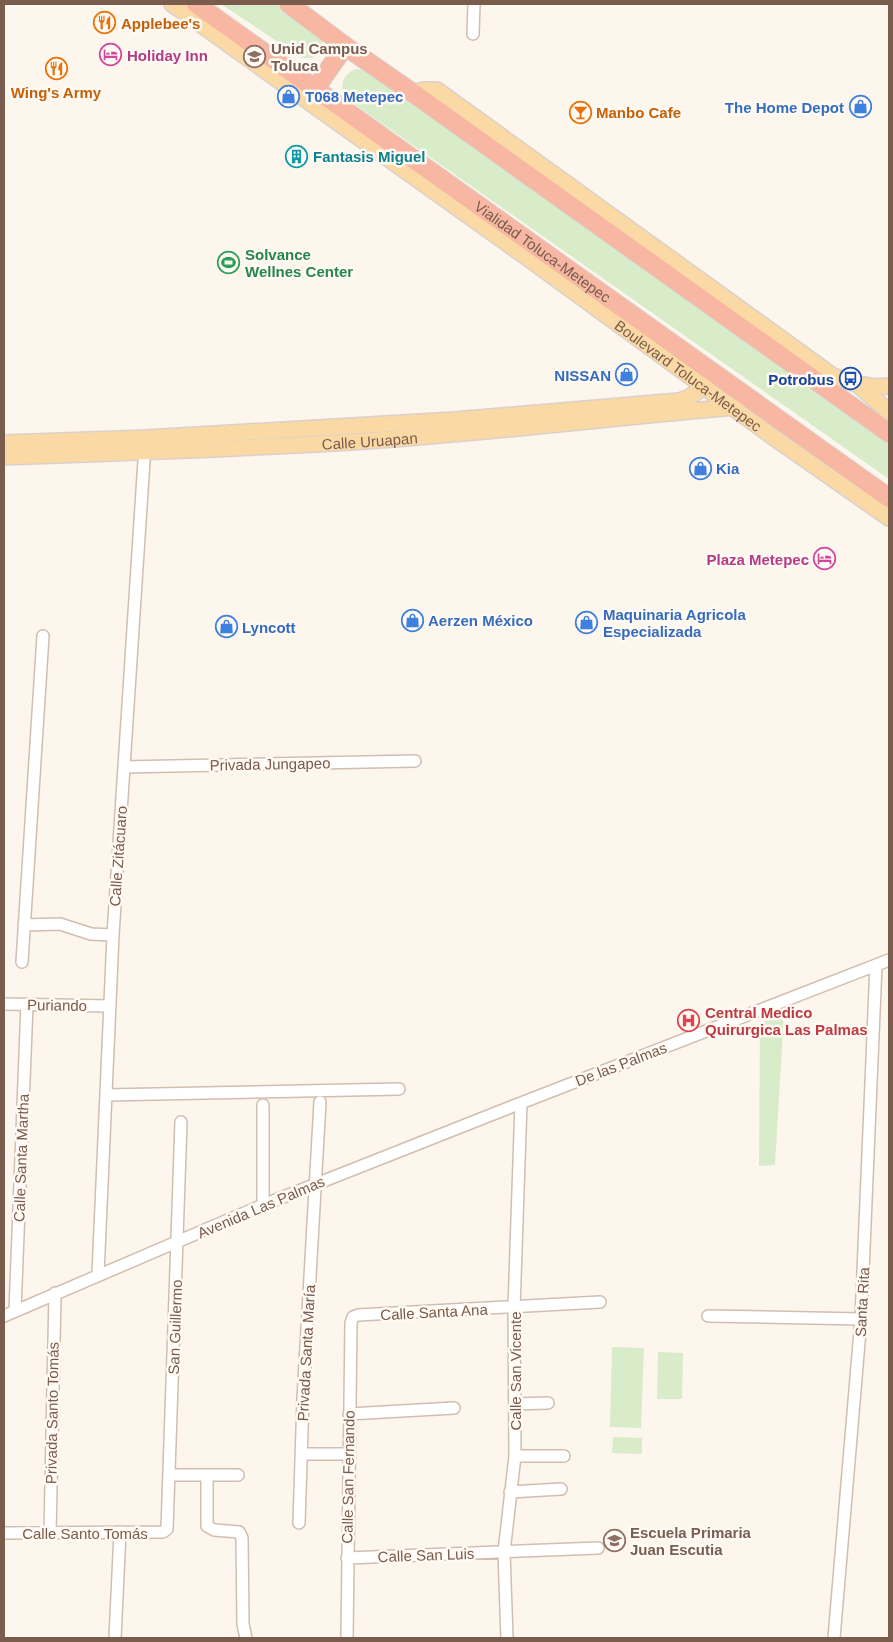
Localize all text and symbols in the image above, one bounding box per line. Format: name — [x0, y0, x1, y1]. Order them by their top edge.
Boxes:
restaurant icon: Applebee's — [93, 11, 117, 35]
place label: Applebee's — [121, 15, 200, 32]
place label: Unid Campus Toluca — [271, 40, 368, 74]
hotel icon: Holiday Inn — [99, 43, 123, 67]
school or university icon: Unid Campus Toluca — [243, 45, 267, 69]
place label: Holiday Inn — [127, 47, 208, 64]
restaurant icon: Wing's Army — [44, 57, 68, 81]
place label: Wing's Army — [11, 84, 102, 101]
shop icon: T068 Metepec — [277, 84, 301, 108]
place label: T068 Metepec — [305, 88, 403, 105]
shop icon: The Home Depot — [848, 95, 872, 119]
place label: The Home Depot — [725, 99, 844, 116]
bar icon: Manbo Cafe — [568, 100, 592, 124]
place label: Manbo Cafe — [596, 104, 681, 121]
building icon: Fantasis Miguel — [285, 144, 309, 168]
place label: Fantasis Miguel — [313, 148, 426, 165]
street label: Vialidad Toluca-Metepec — [472, 197, 615, 306]
place label: Solvance Wellnes Center — [245, 246, 353, 280]
sports icon: Solvance Wellnes Center — [217, 251, 241, 275]
street label: Boulevard Toluca-Metepec — [612, 316, 765, 435]
shop icon: NISSAN — [615, 363, 639, 387]
place label: NISSAN — [554, 367, 611, 384]
bus stop icon: Potrobus — [838, 367, 862, 391]
place label: Potrobus — [768, 371, 834, 388]
street label: Calle Uruapan — [321, 429, 418, 452]
shop icon: Kia — [688, 456, 712, 480]
place label: Kia — [716, 460, 740, 477]
hotel icon: Plaza Metepec — [813, 547, 837, 571]
place label: Plaza Metepec — [706, 551, 809, 568]
place label: Maquinaria Agricola Especializada — [603, 606, 746, 640]
shop icon: Aerzen México — [400, 608, 424, 632]
shop icon: Maquinaria Agricola Especializada — [575, 611, 599, 635]
place label: Aerzen México — [428, 612, 533, 629]
shop icon: Lyncott — [214, 615, 238, 639]
place label: Lyncott — [242, 619, 296, 636]
street label: Privada Jungapeo — [209, 754, 331, 774]
street label: Calle Zitácuaro — [106, 805, 130, 907]
street label: Puriando — [27, 996, 87, 1014]
place label: Central Medico Quirurgica Las Palmas — [705, 1004, 868, 1038]
hospital icon: Central Medico Quirurgica Las Palmas — [677, 1009, 701, 1033]
street label: De las Palmas — [573, 1039, 669, 1089]
street label: Calle Santa Martha — [10, 1093, 32, 1222]
street label: Avenida Las Palmas — [195, 1173, 327, 1241]
street label: Santa Rita — [852, 1266, 872, 1337]
street label: San Guillermo — [165, 1279, 185, 1375]
street label: Privada Santa María — [294, 1284, 318, 1422]
street label: Calle Santa Ana — [380, 1301, 489, 1323]
street label: Calle San Vicente — [507, 1312, 524, 1430]
street label: Privada Santo Tomás — [42, 1342, 62, 1484]
street label: Calle San Fernando — [338, 1410, 358, 1544]
place label: Escuela Primaria Juan Escutia — [630, 1524, 752, 1558]
street label: Calle Santo Tomás — [22, 1525, 148, 1542]
school or university icon: Escuela Primaria Juan Escutia — [602, 1529, 626, 1553]
street label: Calle San Luis — [377, 1545, 475, 1565]

